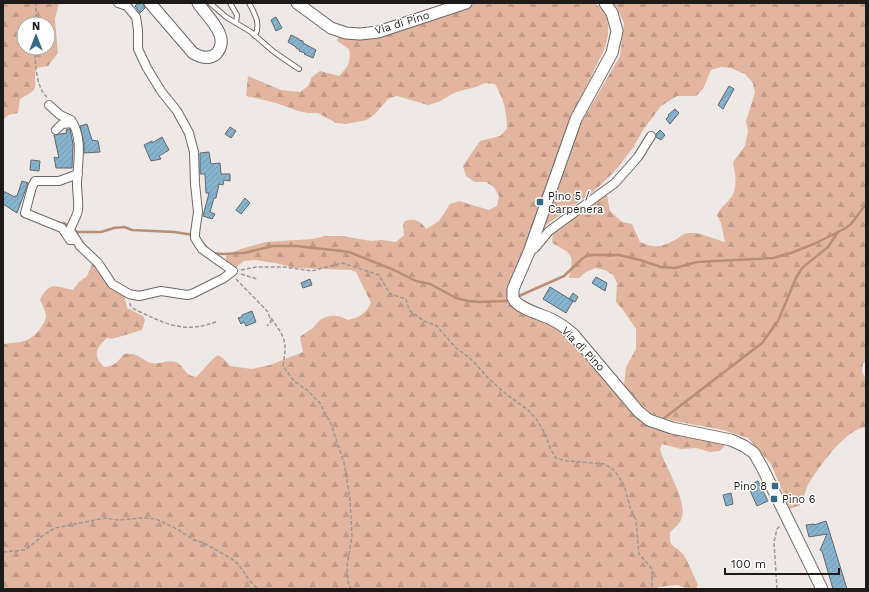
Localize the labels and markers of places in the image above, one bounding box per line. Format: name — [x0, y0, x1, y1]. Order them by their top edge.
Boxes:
place label: Pino 5 / Carpenera — [548, 190, 603, 216]
marker: Pino 5 / Carpenera — [535, 197, 545, 207]
place label: Pino 8 — [733, 480, 767, 493]
marker: Pino 8 — [770, 481, 780, 491]
place label: Pino 6 — [782, 493, 816, 506]
marker: Pino 6 — [769, 494, 779, 504]

